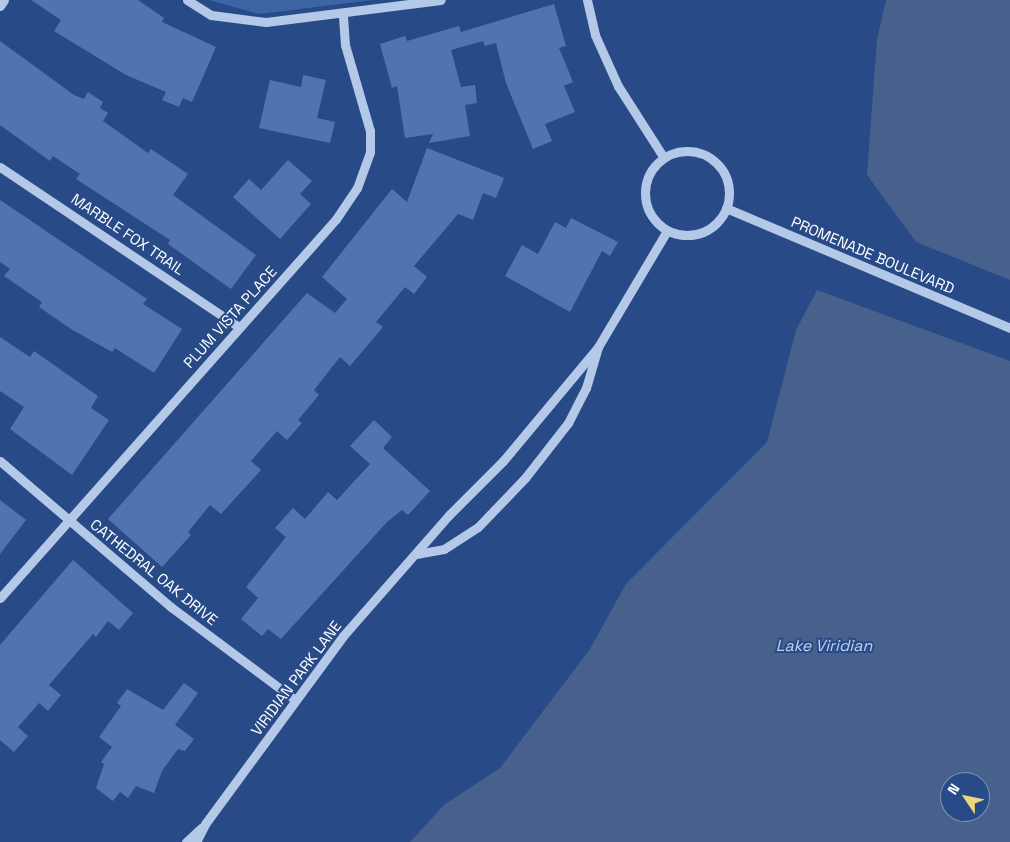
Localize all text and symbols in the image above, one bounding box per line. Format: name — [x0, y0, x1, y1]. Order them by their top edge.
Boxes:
street label: MARBLE FOX TRAIL — [68, 189, 188, 279]
street label: PROMENADE BOULEVARD — [789, 212, 957, 298]
street label: PLUM VISTA PLACE — [179, 262, 281, 372]
street label: CATHEDRAL OAK DRIVE — [87, 515, 221, 629]
street label: VIRIDIAN PARK LANE — [247, 617, 345, 739]
water label: Lake Viridian — [776, 636, 872, 656]
north arrow — [940, 772, 990, 822]
text: N — [943, 780, 963, 798]

